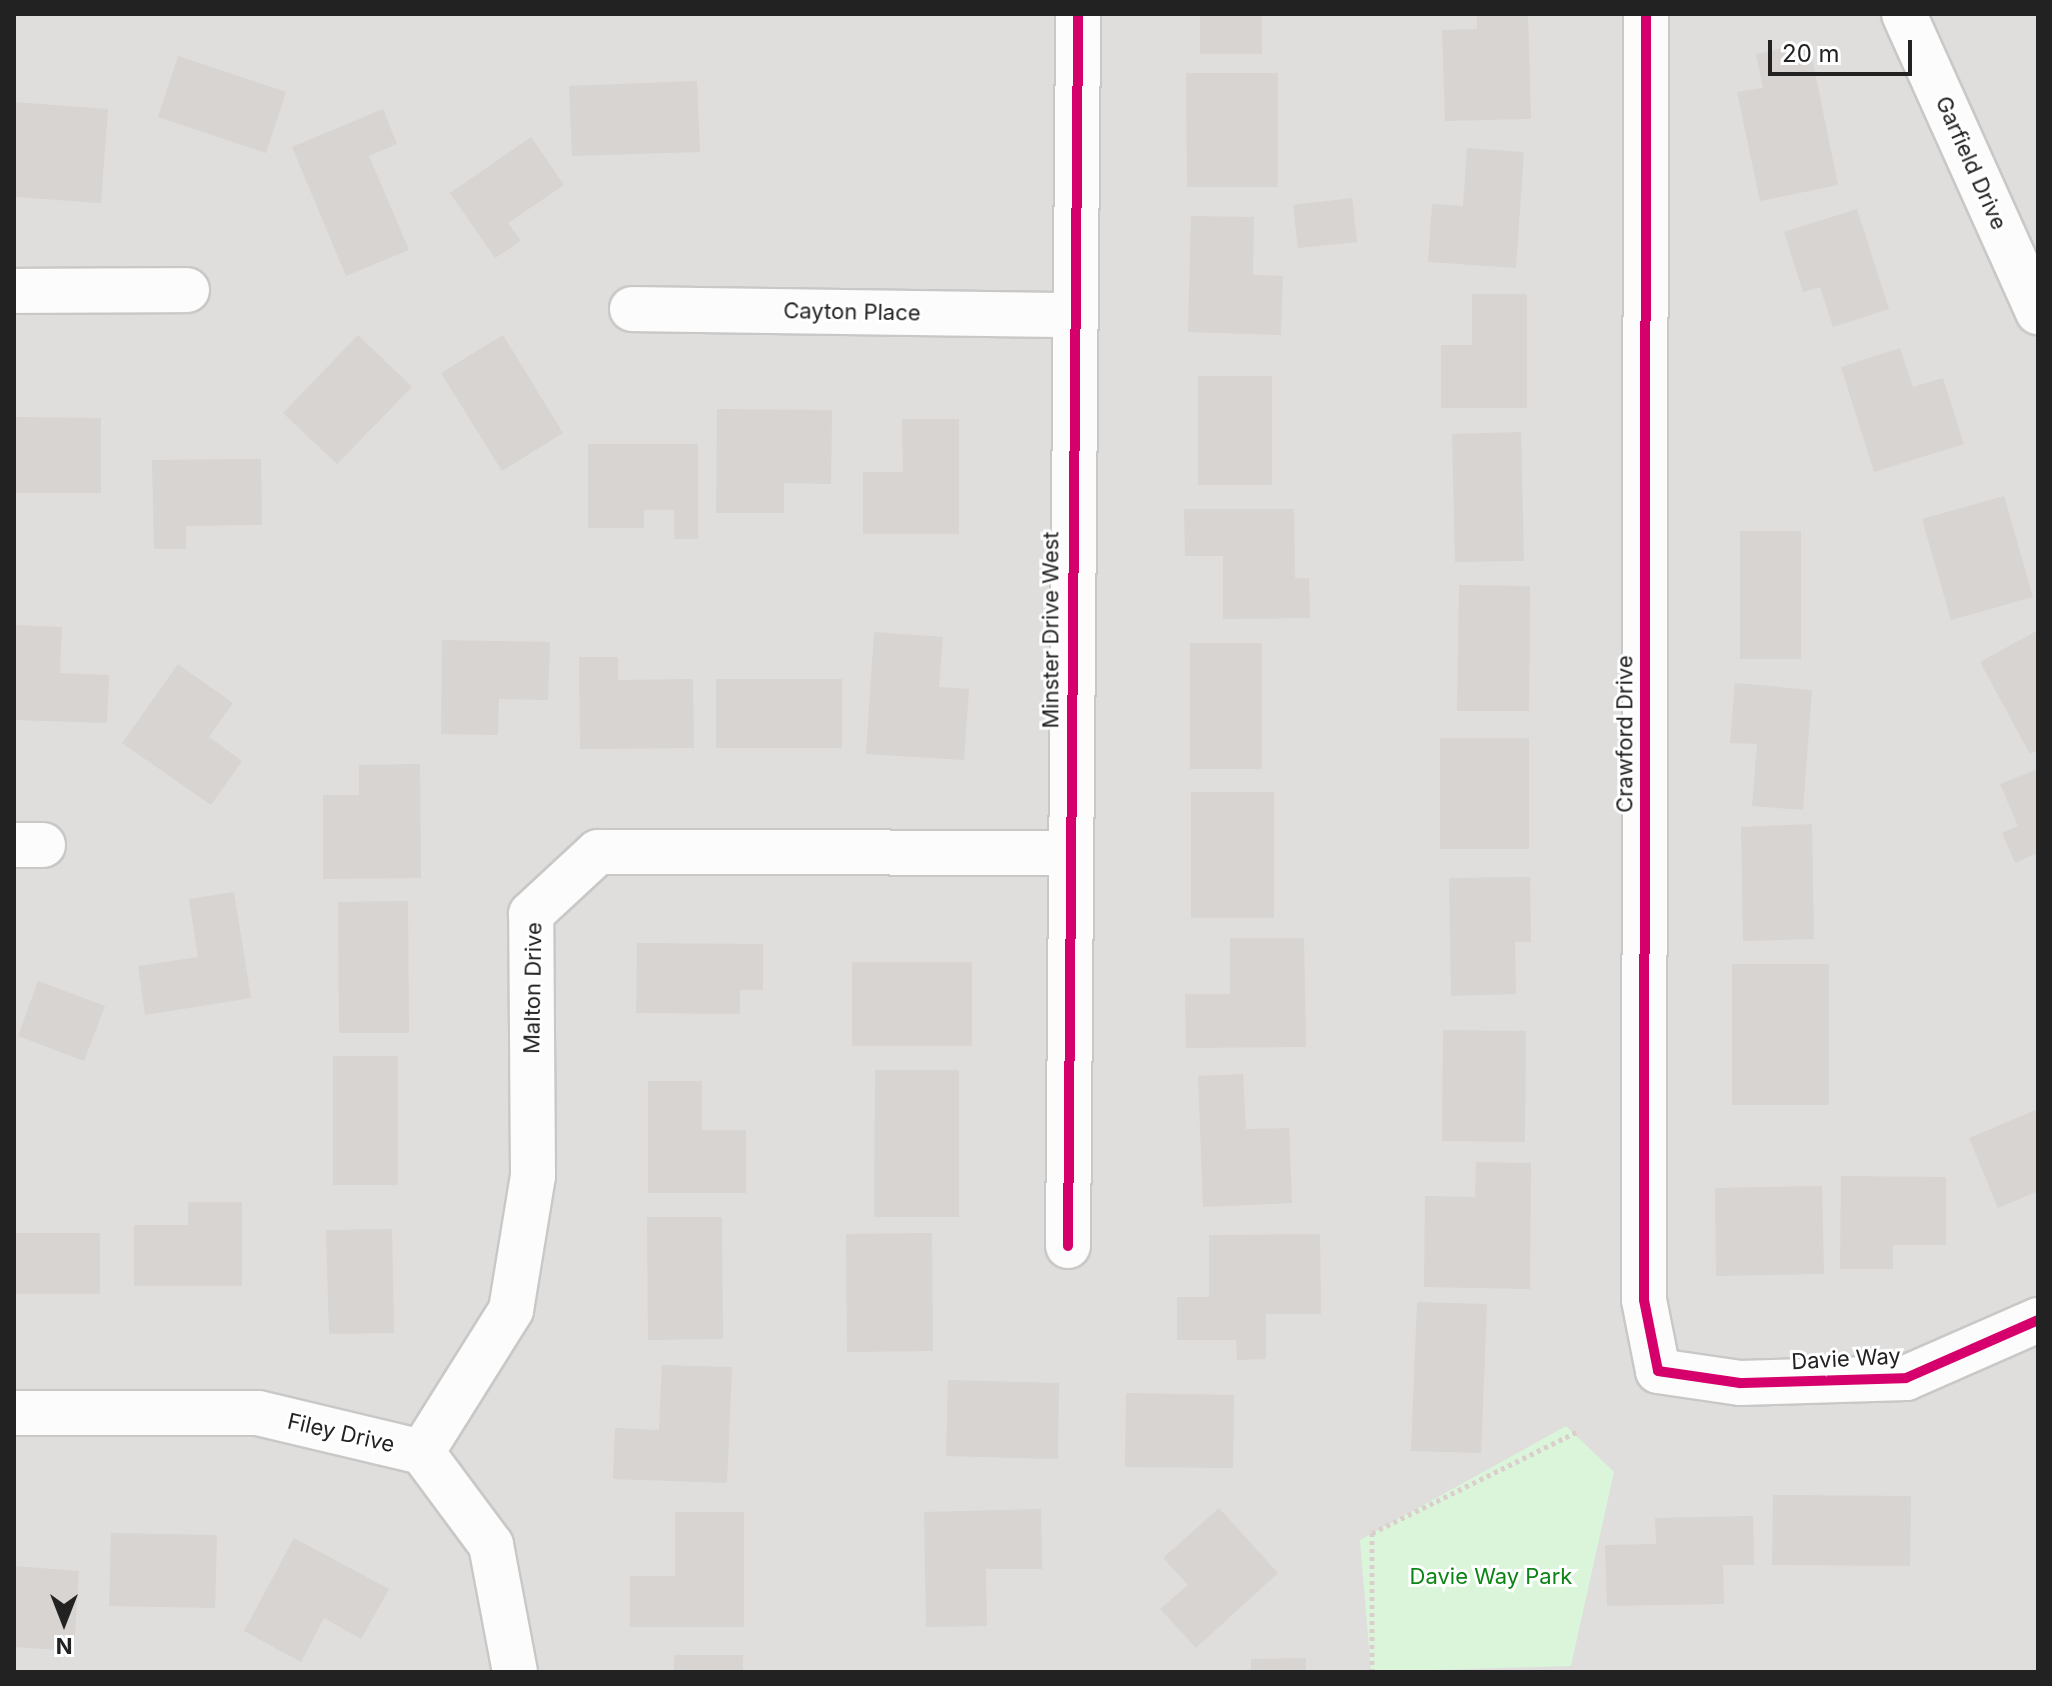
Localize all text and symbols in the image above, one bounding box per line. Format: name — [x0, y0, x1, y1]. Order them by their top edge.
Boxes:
scale bar — [1772, 24, 1916, 74]
text: 20 m — [1782, 39, 1840, 68]
street label: Garfield Drive — [1930, 92, 2012, 234]
street label: Cayton Place — [783, 298, 921, 326]
street label: Minster Drive West — [1038, 531, 1064, 729]
street label: Crawford Drive — [1612, 655, 1638, 813]
street label: Malton Drive — [519, 922, 547, 1054]
street label: Davie Way — [1791, 1343, 1901, 1375]
street label: Filey Drive — [285, 1408, 397, 1458]
park label: Davie Way Park — [1410, 1564, 1572, 1590]
north arrow — [24, 1582, 104, 1662]
text: N — [56, 1633, 72, 1659]

